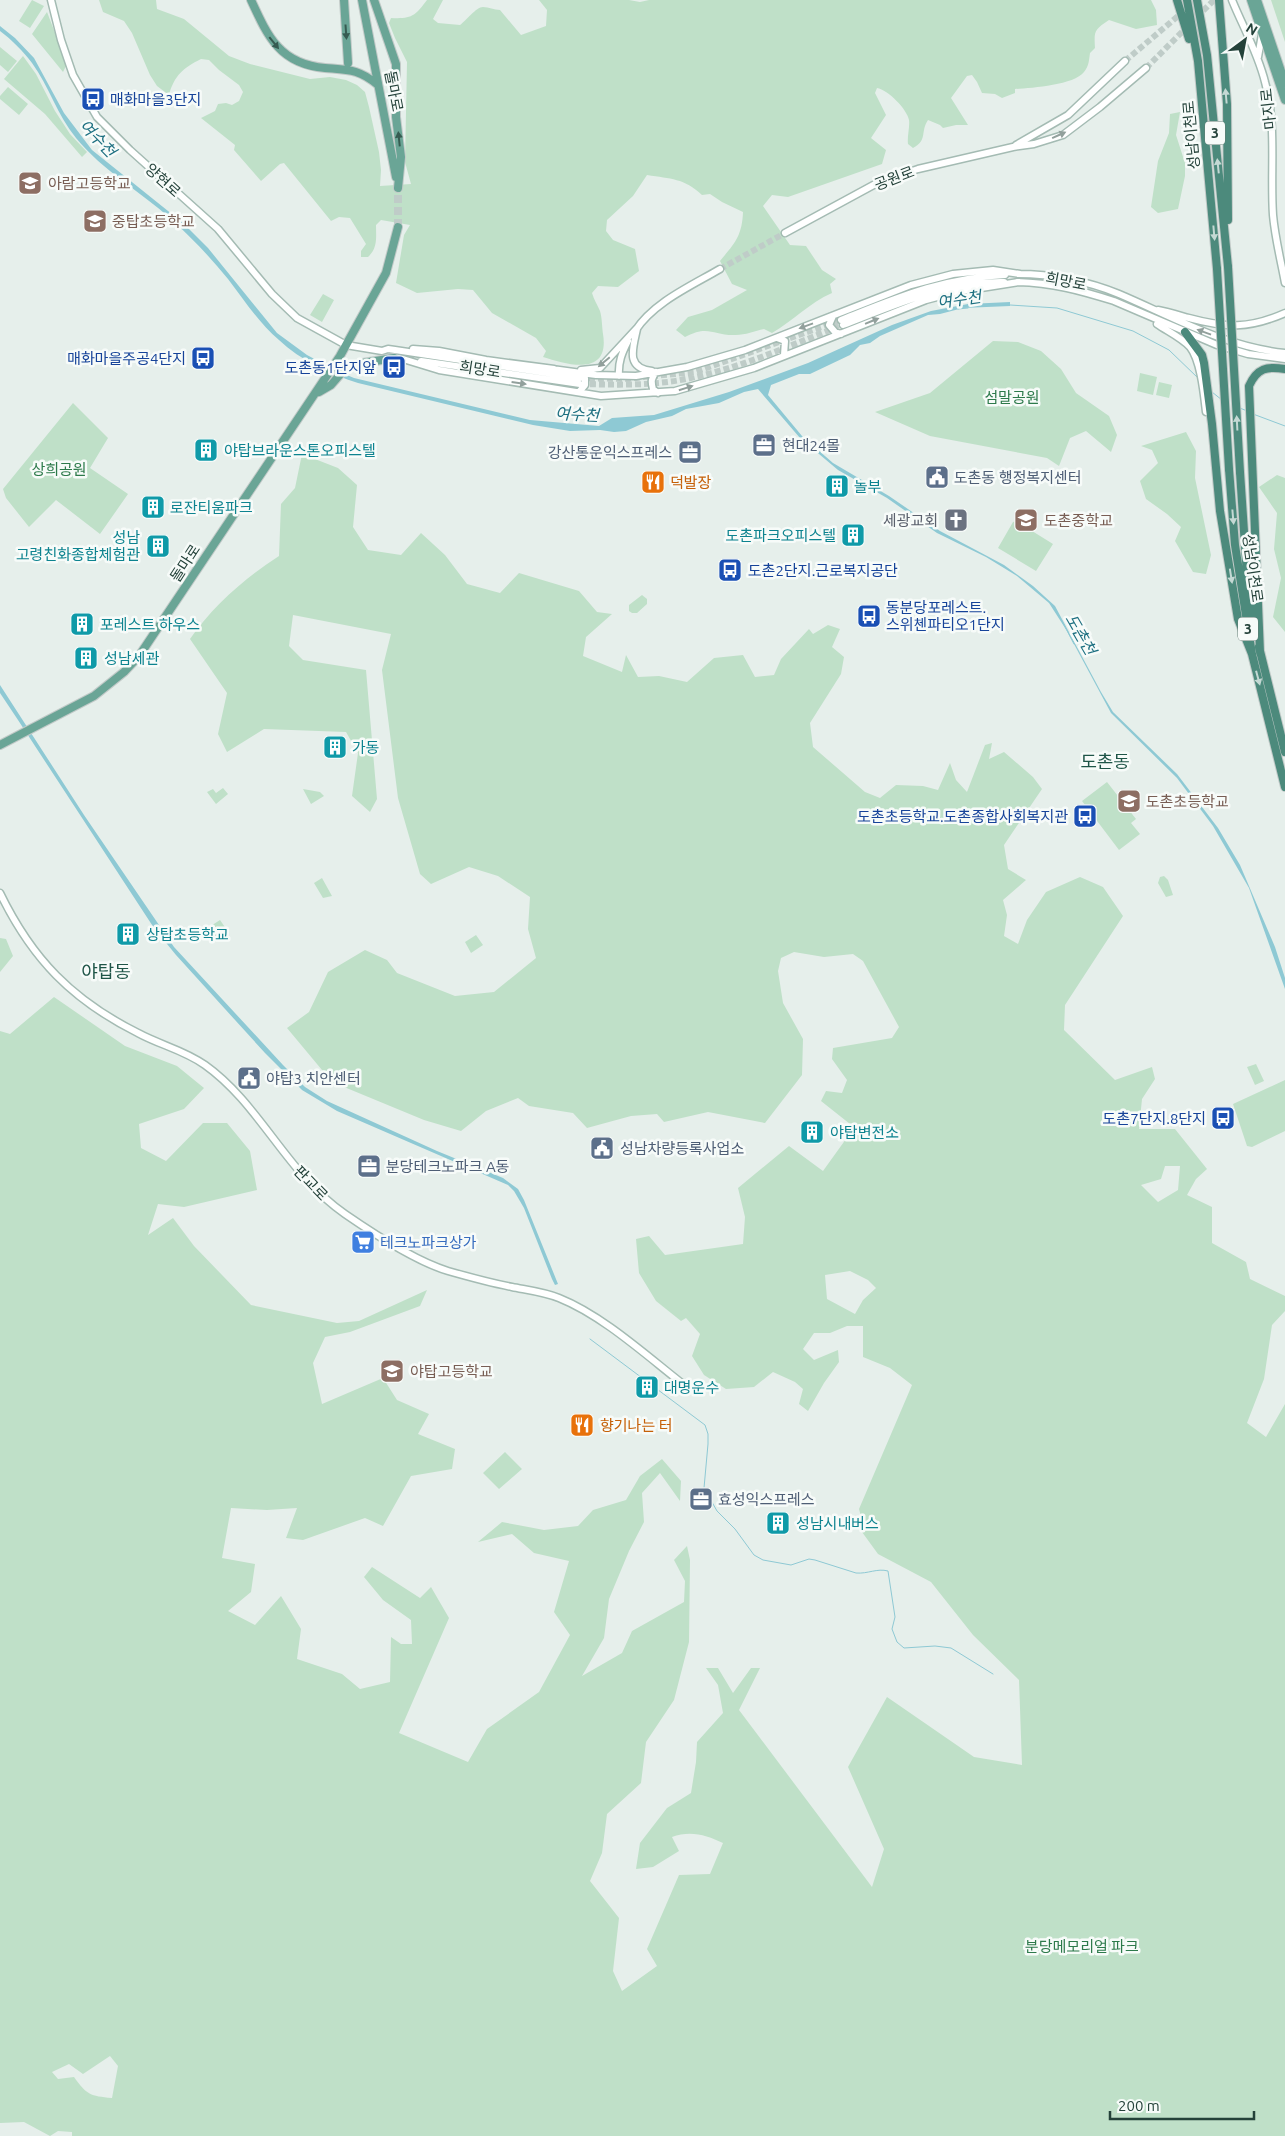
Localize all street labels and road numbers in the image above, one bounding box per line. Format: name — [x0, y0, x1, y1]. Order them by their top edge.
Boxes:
street label: 돌마로 — [382, 69, 406, 113]
street label: 마지로 — [1257, 88, 1279, 130]
street label: 성남이천로 — [1180, 100, 1202, 170]
road number: 3 — [1205, 122, 1225, 144]
street label: 양현로 — [142, 160, 184, 200]
street label: 공원로 — [872, 163, 916, 193]
street label: 희망로 — [1044, 269, 1088, 293]
street label: 희망로 — [458, 357, 502, 381]
street label: 성남이천로 — [1240, 533, 1266, 603]
street label: 돌마로 — [167, 541, 203, 585]
road number: 3 — [1238, 618, 1258, 640]
street label: 판교로 — [291, 1162, 331, 1204]

